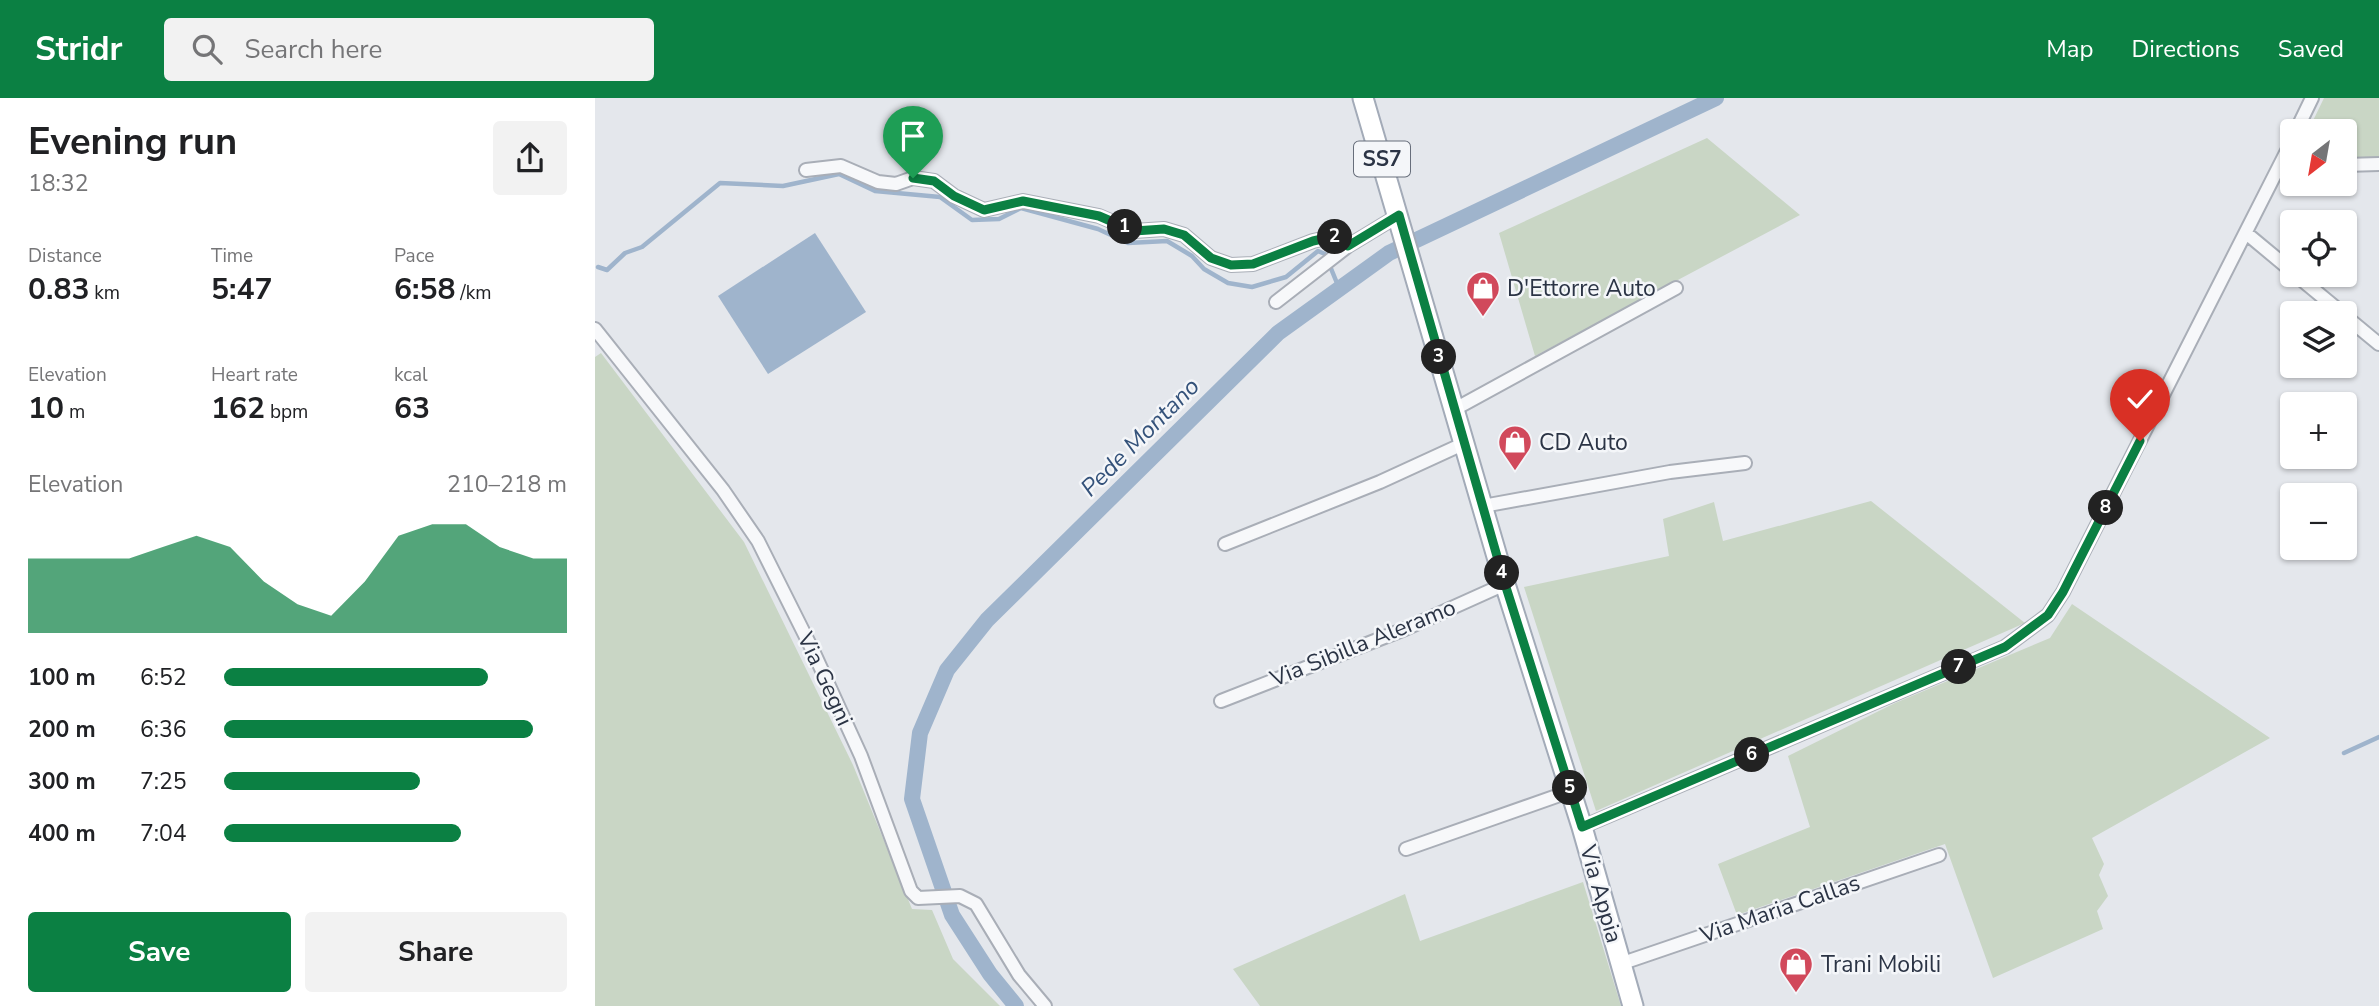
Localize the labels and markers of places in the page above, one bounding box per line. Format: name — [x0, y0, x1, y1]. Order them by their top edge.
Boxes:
pin — [883, 106, 943, 178]
pin: 1 — [1107, 209, 1143, 244]
pin: 2 — [1317, 220, 1353, 254]
shop icon: D'Ettorre Auto — [1464, 269, 1502, 318]
place label: D'Ettorre Auto — [1507, 273, 1656, 304]
pin: 3 — [1421, 340, 1457, 374]
pin — [2110, 369, 2170, 441]
shop icon: CD Auto — [1496, 423, 1534, 472]
place label: CD Auto — [1539, 427, 1628, 458]
pin: 8 — [2089, 490, 2123, 526]
pin: 4 — [1485, 556, 1520, 590]
pin: 7 — [1941, 650, 1977, 684]
pin: 6 — [1735, 738, 1769, 772]
pin: 5 — [1553, 770, 1587, 806]
shop icon: Trani Mobili — [1777, 945, 1815, 994]
place label: Trani Mobili — [1821, 949, 1941, 980]

